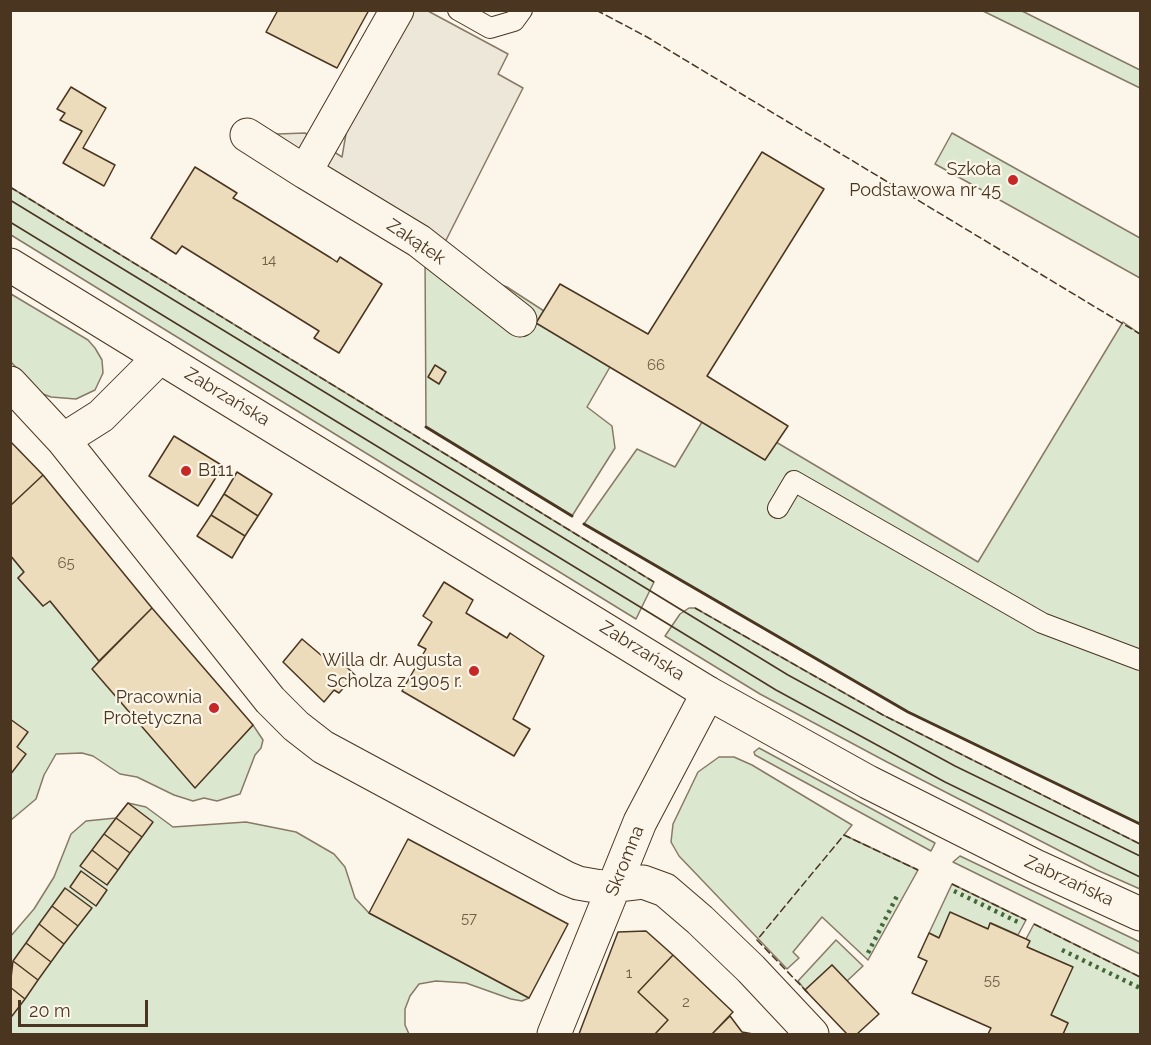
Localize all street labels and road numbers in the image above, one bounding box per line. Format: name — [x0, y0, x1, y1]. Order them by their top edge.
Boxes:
street label: Zakątek — [382, 214, 450, 270]
street label: Zabrzańska — [180, 363, 274, 431]
street label: Zabrzańska — [596, 616, 688, 686]
street label: Skromna — [601, 823, 649, 899]
street label: Zabrzańska — [1021, 851, 1117, 911]

